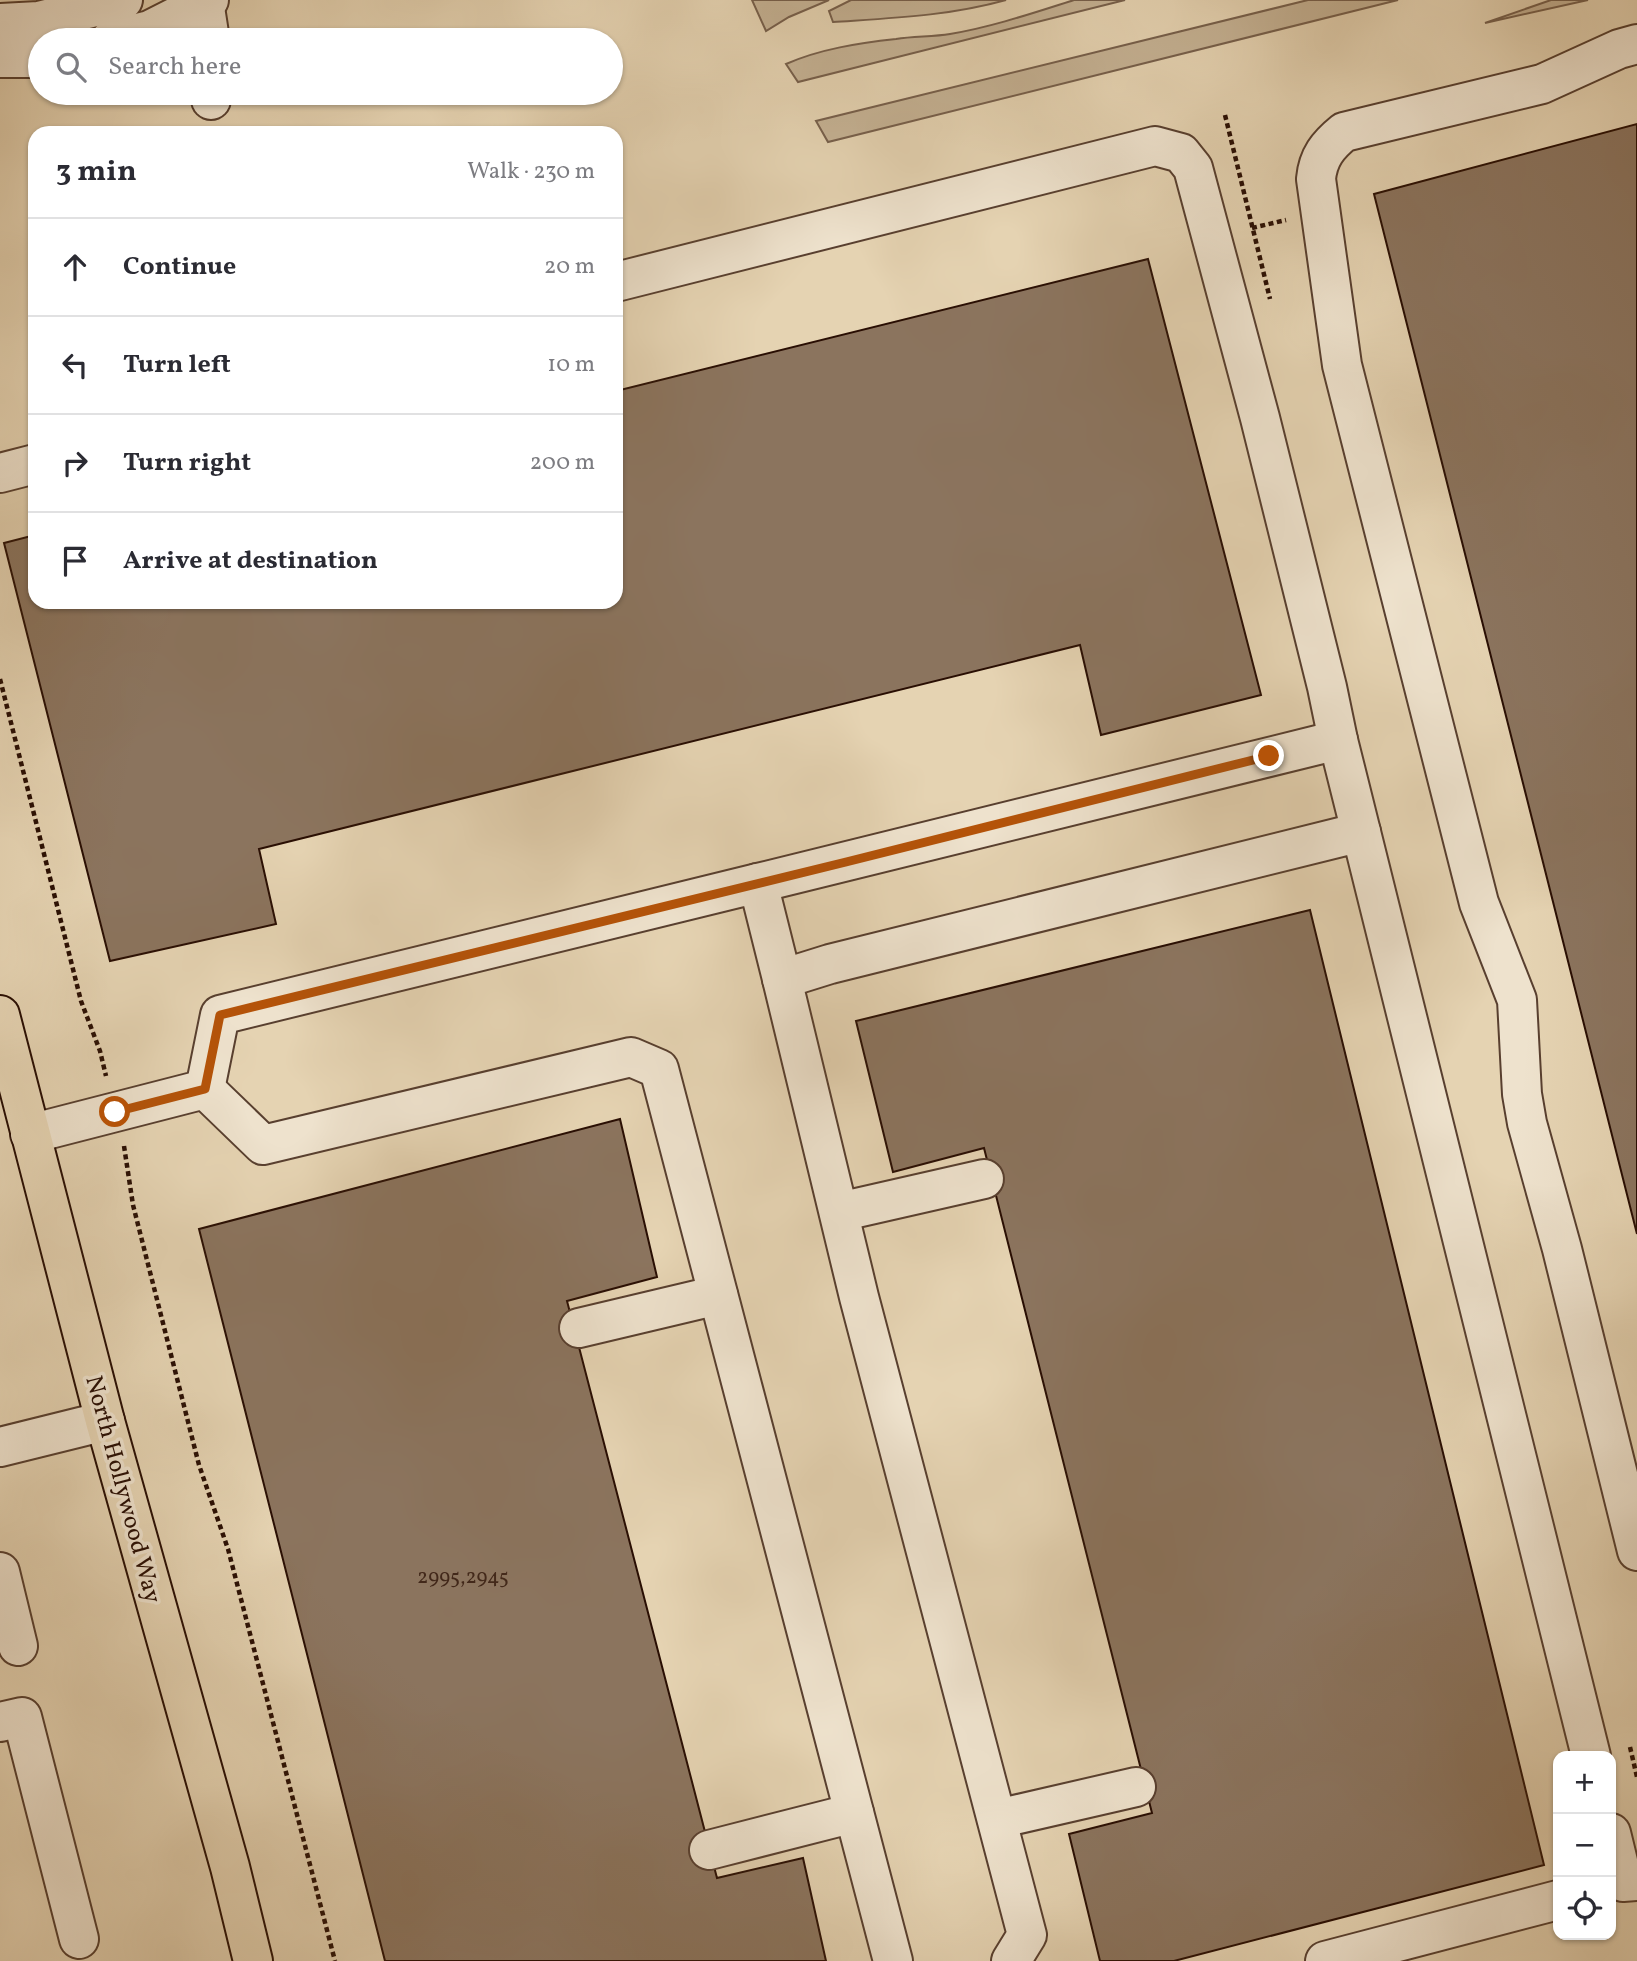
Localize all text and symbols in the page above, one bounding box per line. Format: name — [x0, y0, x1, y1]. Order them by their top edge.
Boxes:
search box — [28, 28, 623, 105]
icon: search — [52, 48, 90, 86]
text: Search here — [108, 49, 241, 85]
text: 3 min — [56, 151, 137, 193]
text: Walk · 230 m — [467, 156, 595, 188]
icon: ahead — [56, 248, 94, 286]
text: Continue — [123, 249, 236, 285]
text: 20 m — [544, 251, 595, 283]
icon: left — [56, 346, 94, 384]
text: Turn left — [123, 347, 231, 383]
text: 10 m — [547, 349, 595, 381]
icon: right — [56, 444, 94, 482]
text: Turn right — [123, 445, 251, 481]
text: 200 m — [530, 447, 595, 479]
icon: arrive — [56, 542, 94, 580]
text: Arrive at destination — [123, 543, 378, 579]
route end — [1253, 740, 1284, 771]
route start — [99, 1096, 130, 1127]
street label: North Hollywood Way — [75, 1372, 169, 1607]
house number: 2995,2945 — [417, 1563, 509, 1592]
map controls — [1553, 1751, 1616, 1940]
button: + — [1553, 1751, 1616, 1814]
button: − — [1553, 1814, 1616, 1877]
button: locate — [1553, 1877, 1616, 1940]

